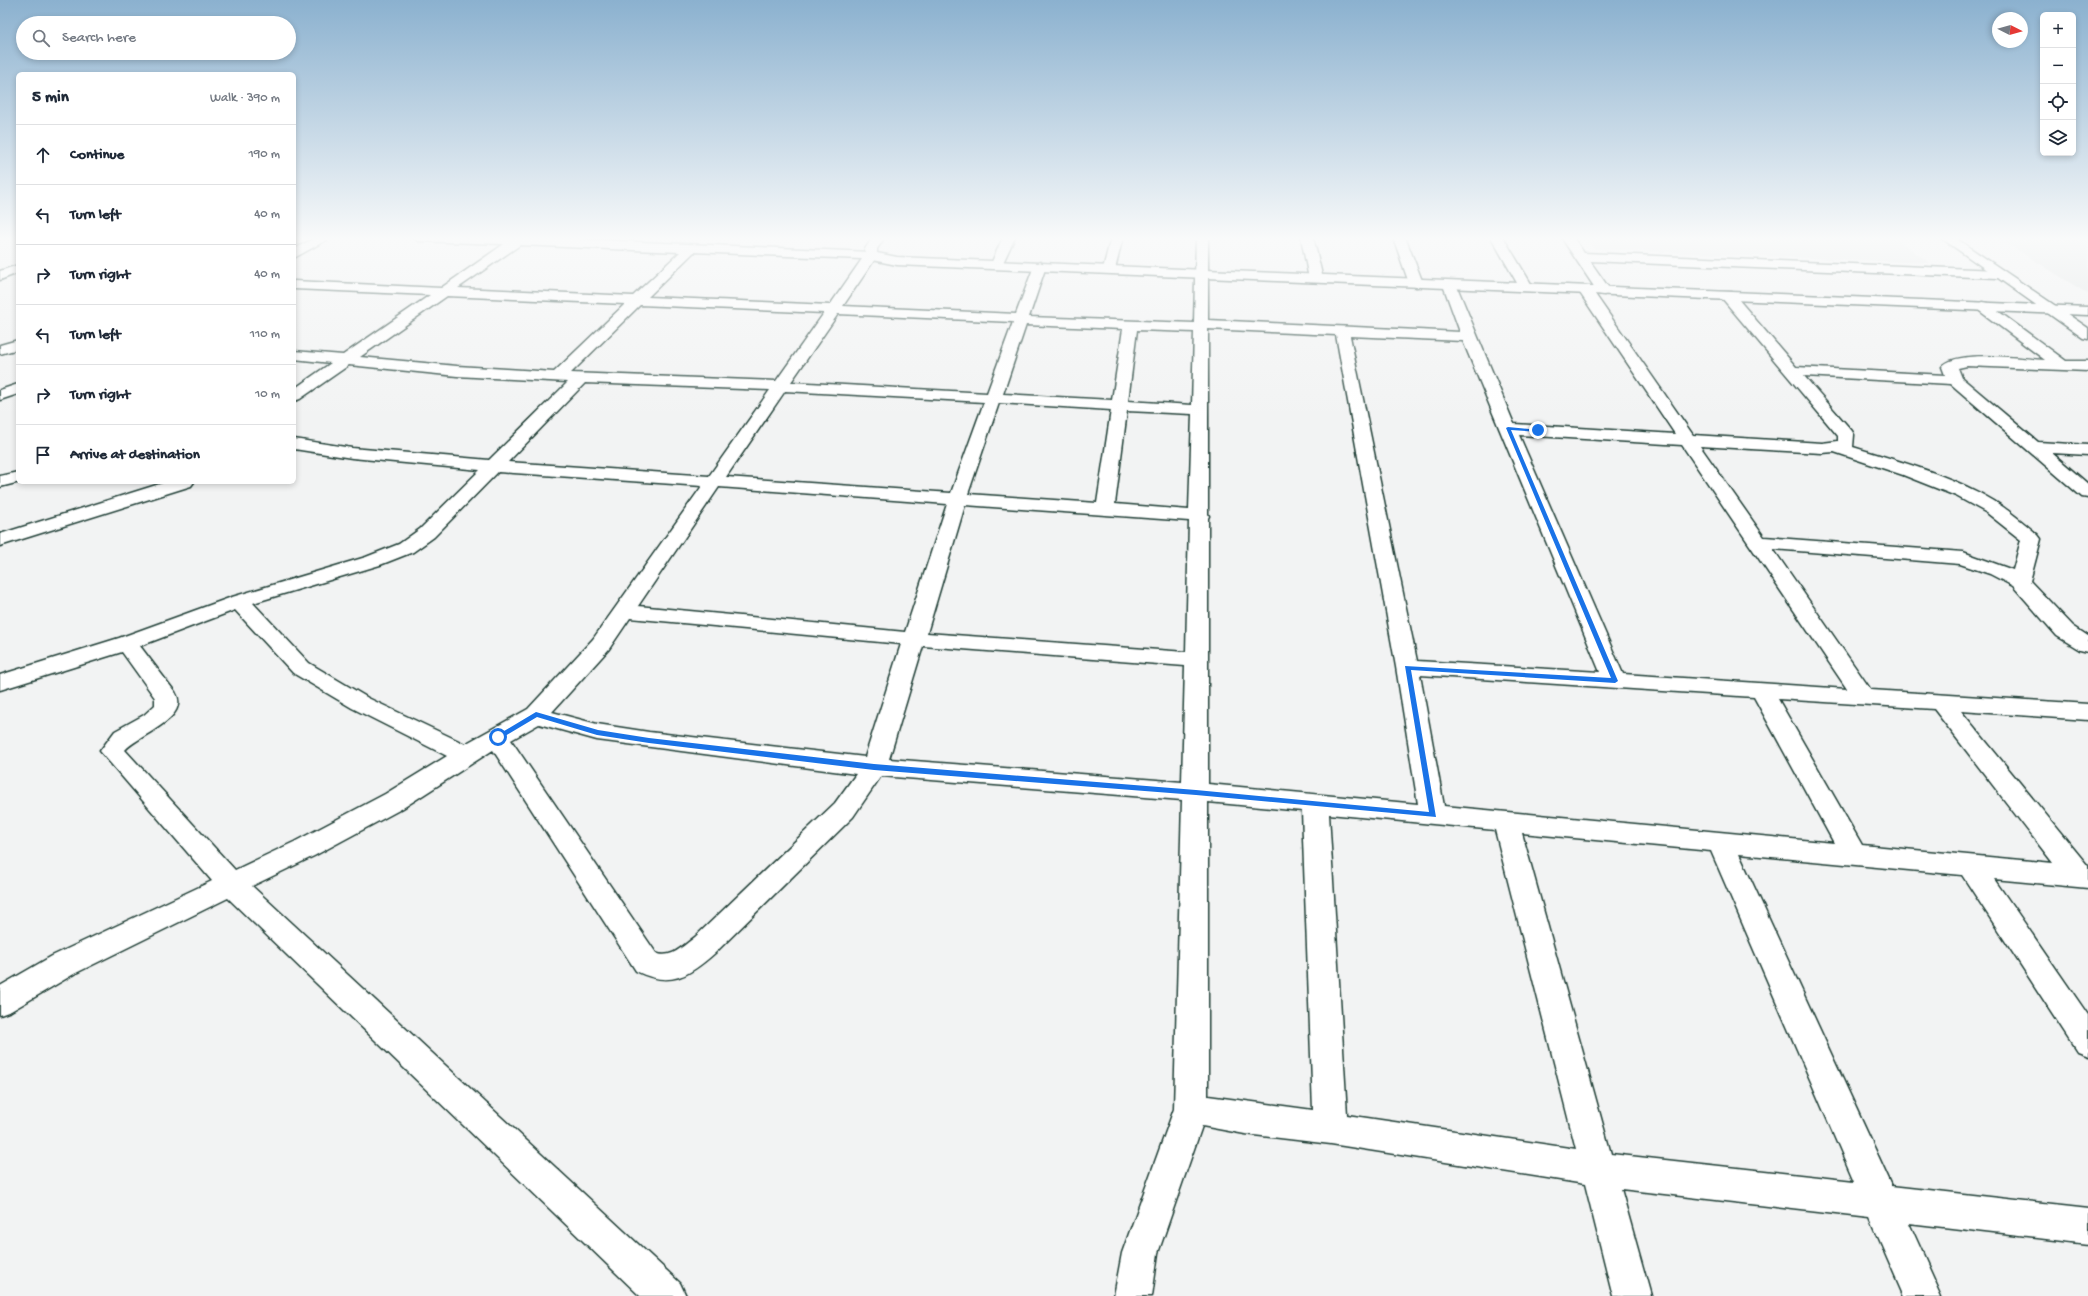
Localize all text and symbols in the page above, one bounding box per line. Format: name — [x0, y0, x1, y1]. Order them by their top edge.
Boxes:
north arrow — [1992, 12, 2028, 48]
map controls — [2040, 12, 2076, 156]
button: + — [2040, 12, 2076, 48]
search box — [16, 16, 296, 60]
icon: search — [30, 27, 52, 49]
text: Search here — [62, 29, 136, 47]
button: − — [2040, 48, 2076, 84]
button: locate — [2040, 84, 2076, 120]
text: 5 min — [32, 88, 69, 108]
text: Walk · 390 m — [210, 91, 280, 106]
button: layers — [2040, 120, 2076, 156]
icon: ahead — [32, 144, 54, 166]
text: Continue — [70, 146, 124, 164]
text: 190 m — [249, 147, 280, 162]
icon: left — [32, 204, 54, 226]
text: Turn left — [70, 206, 121, 224]
text: 40 m — [254, 207, 280, 222]
icon: right — [32, 264, 54, 286]
text: Turn right — [70, 266, 130, 284]
text: 40 m — [254, 267, 280, 282]
icon: left — [32, 324, 54, 346]
text: Turn left — [70, 326, 121, 344]
text: 110 m — [250, 327, 280, 342]
icon: right — [32, 384, 54, 406]
text: Turn right — [70, 386, 130, 404]
text: 10 m — [255, 387, 280, 402]
route end — [1529, 421, 1547, 439]
icon: arrive — [32, 444, 54, 466]
text: Arrive at destination — [70, 446, 200, 464]
route start — [489, 728, 507, 746]

